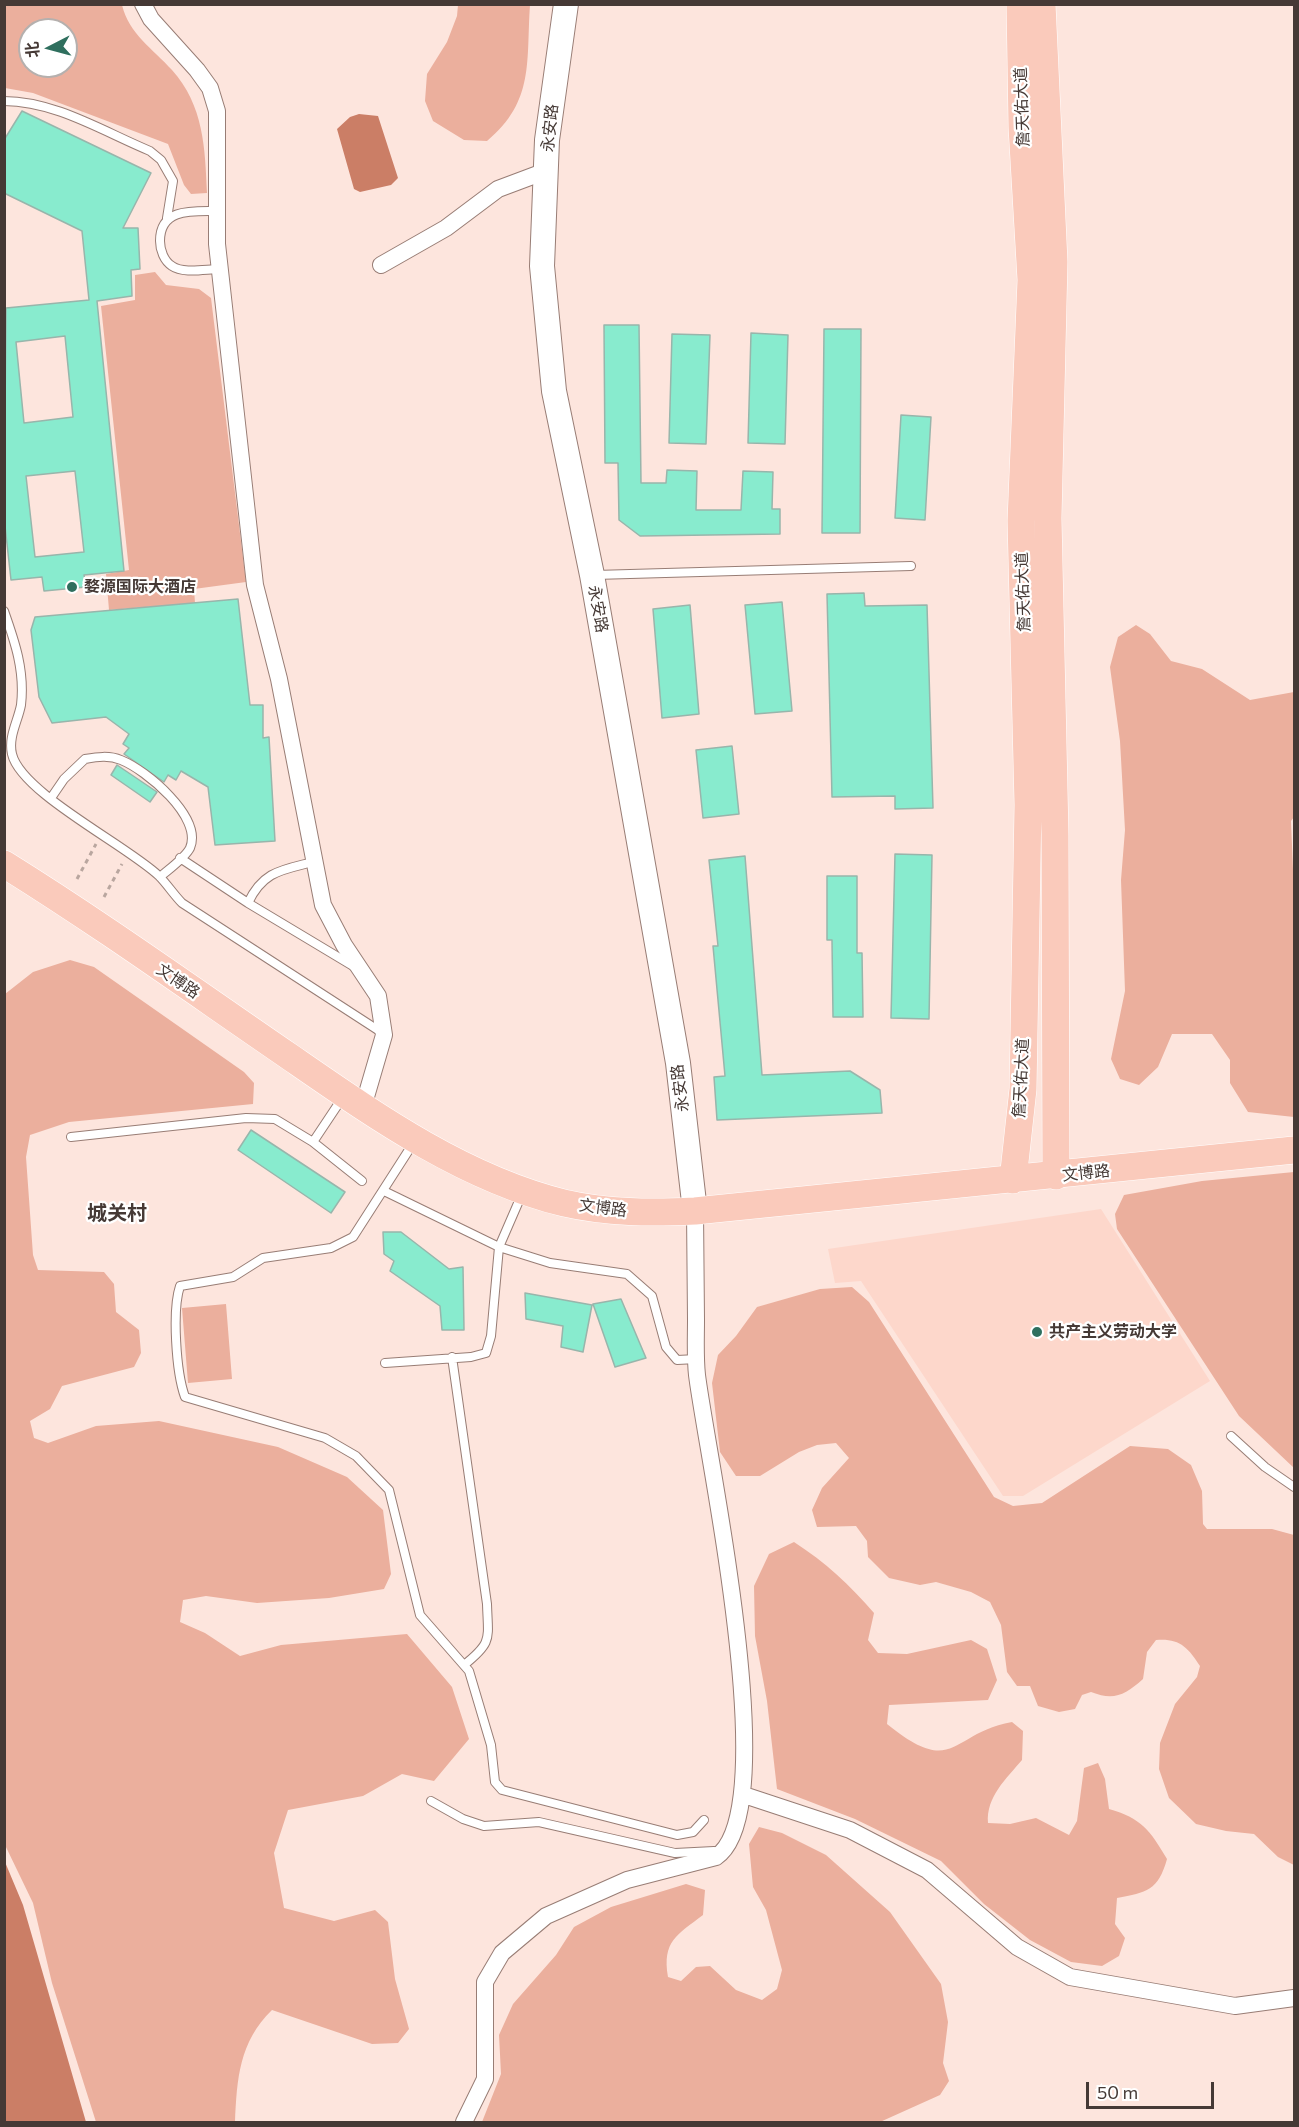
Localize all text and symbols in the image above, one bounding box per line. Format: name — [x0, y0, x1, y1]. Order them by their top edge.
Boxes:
north arrow — [18, 18, 78, 78]
text: 北 — [21, 41, 42, 59]
street label: 詹天佑大道 — [1011, 67, 1033, 147]
street label: 永安路 — [538, 103, 562, 153]
street label: 詹天佑大道 — [1012, 552, 1034, 632]
place label: 婺源国际大酒店 — [84, 577, 196, 597]
marker: 婺源国际大酒店 — [65, 580, 79, 594]
street label: 永安路 — [584, 584, 612, 634]
street label: 文博路 — [153, 960, 203, 1002]
street label: 詹天佑大道 — [1009, 1038, 1033, 1118]
street label: 永安路 — [668, 1063, 692, 1113]
street label: 文博路 — [1061, 1161, 1111, 1185]
street label: 文博路 — [578, 1196, 628, 1220]
district label: 城关村 — [87, 1201, 147, 1225]
place label: 共产主义劳动大学 — [1049, 1322, 1177, 1342]
marker: 共产主义劳动大学 — [1030, 1325, 1044, 1339]
scale bar — [1089, 2070, 1216, 2108]
text: 50 m — [1097, 2081, 1138, 2103]

